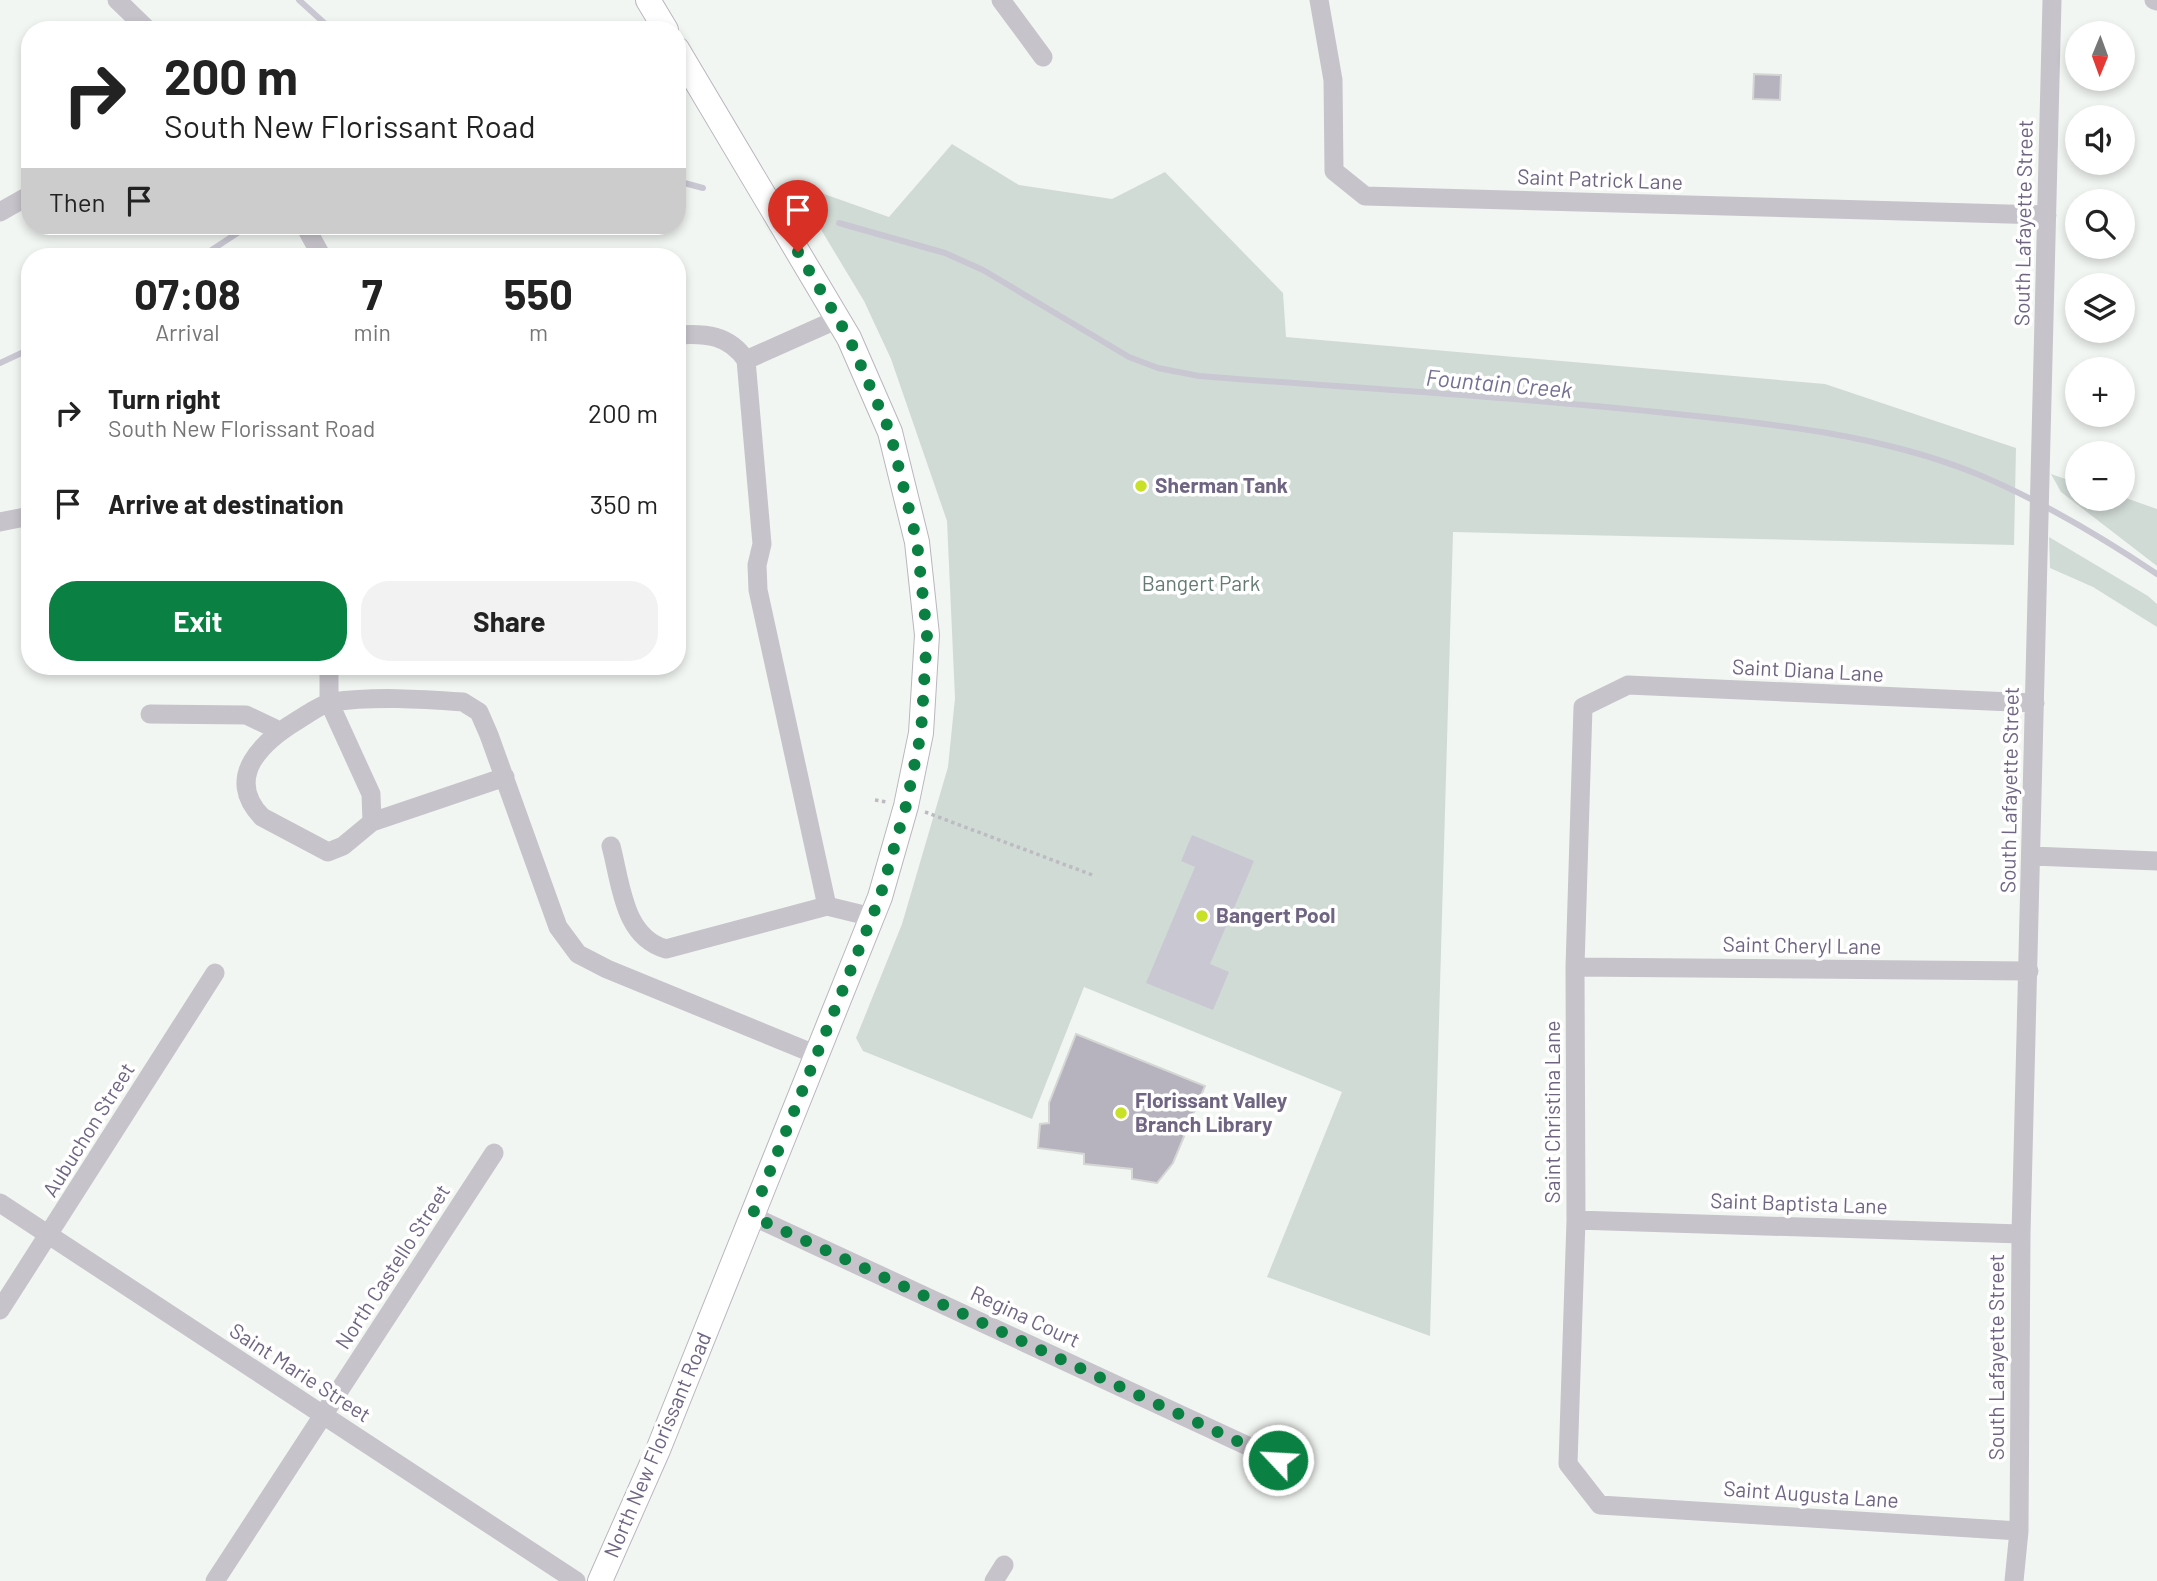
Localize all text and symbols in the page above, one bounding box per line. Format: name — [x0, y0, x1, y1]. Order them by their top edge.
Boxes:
north arrow — [2065, 21, 2135, 91]
map controls — [2065, 21, 2135, 511]
text: 200 m — [164, 46, 298, 105]
icon: right — [49, 49, 140, 140]
button: sound — [2065, 105, 2135, 175]
text: South New Florissant Road — [164, 106, 536, 144]
street label: South Lafayette Street — [2008, 120, 2037, 326]
street label: Saint Patrick Lane — [1517, 163, 1683, 194]
pin — [768, 180, 828, 252]
icon: arrive — [120, 182, 158, 220]
text: Then — [49, 186, 106, 217]
button: search — [2065, 189, 2135, 259]
icon: arrive — [779, 191, 817, 229]
text: 07:08 — [134, 268, 241, 318]
text: 7 — [362, 268, 383, 318]
text: 550 — [504, 268, 573, 318]
button: layers — [2065, 273, 2135, 343]
text: Arrival — [155, 318, 219, 346]
text: min — [354, 318, 391, 346]
text: m — [529, 318, 548, 346]
button: + — [2065, 357, 2135, 427]
water label: Fountain Creek — [1425, 363, 1573, 403]
text: Turn right — [108, 383, 221, 414]
icon: right — [49, 394, 87, 432]
text: 200 m — [588, 397, 658, 428]
text: South New Florissant Road — [108, 414, 375, 442]
button: − — [2065, 441, 2135, 511]
place label: Sherman Tank — [1155, 472, 1288, 497]
marker: Sherman Tank — [1133, 478, 1149, 494]
icon: arrive — [49, 485, 87, 523]
text: Arrive at destination — [108, 488, 344, 519]
text: 350 m — [590, 488, 658, 519]
park label: Bangert Park — [1142, 570, 1260, 595]
button: Exit — [49, 581, 347, 661]
button: Share — [361, 581, 658, 661]
street label: Saint Diana Lane — [1732, 653, 1885, 686]
street label: South Lafayette Street — [1994, 687, 2023, 893]
place label: Bangert Pool — [1216, 902, 1335, 927]
marker: Bangert Pool — [1194, 908, 1210, 924]
street label: Saint Cheryl Lane — [1723, 931, 1882, 958]
street label: Saint Christina Lane — [1539, 1021, 1564, 1203]
street label: Aubuchon Street — [37, 1058, 139, 1201]
place label: Florissant Valley Branch Library — [1135, 1087, 1288, 1136]
marker: Florissant Valley Branch Library — [1113, 1105, 1129, 1121]
street label: North Castello Street — [329, 1179, 454, 1353]
street label: Saint Baptista Lane — [1710, 1187, 1888, 1218]
street label: South Lafayette Street — [1983, 1254, 2008, 1460]
street label: Regina Court — [967, 1279, 1084, 1352]
street label: Saint Marie Street — [226, 1317, 376, 1427]
street label: North New Florissant Road — [598, 1328, 716, 1561]
position arrow — [1241, 1423, 1315, 1497]
street label: Saint Augusta Lane — [1723, 1475, 1900, 1512]

